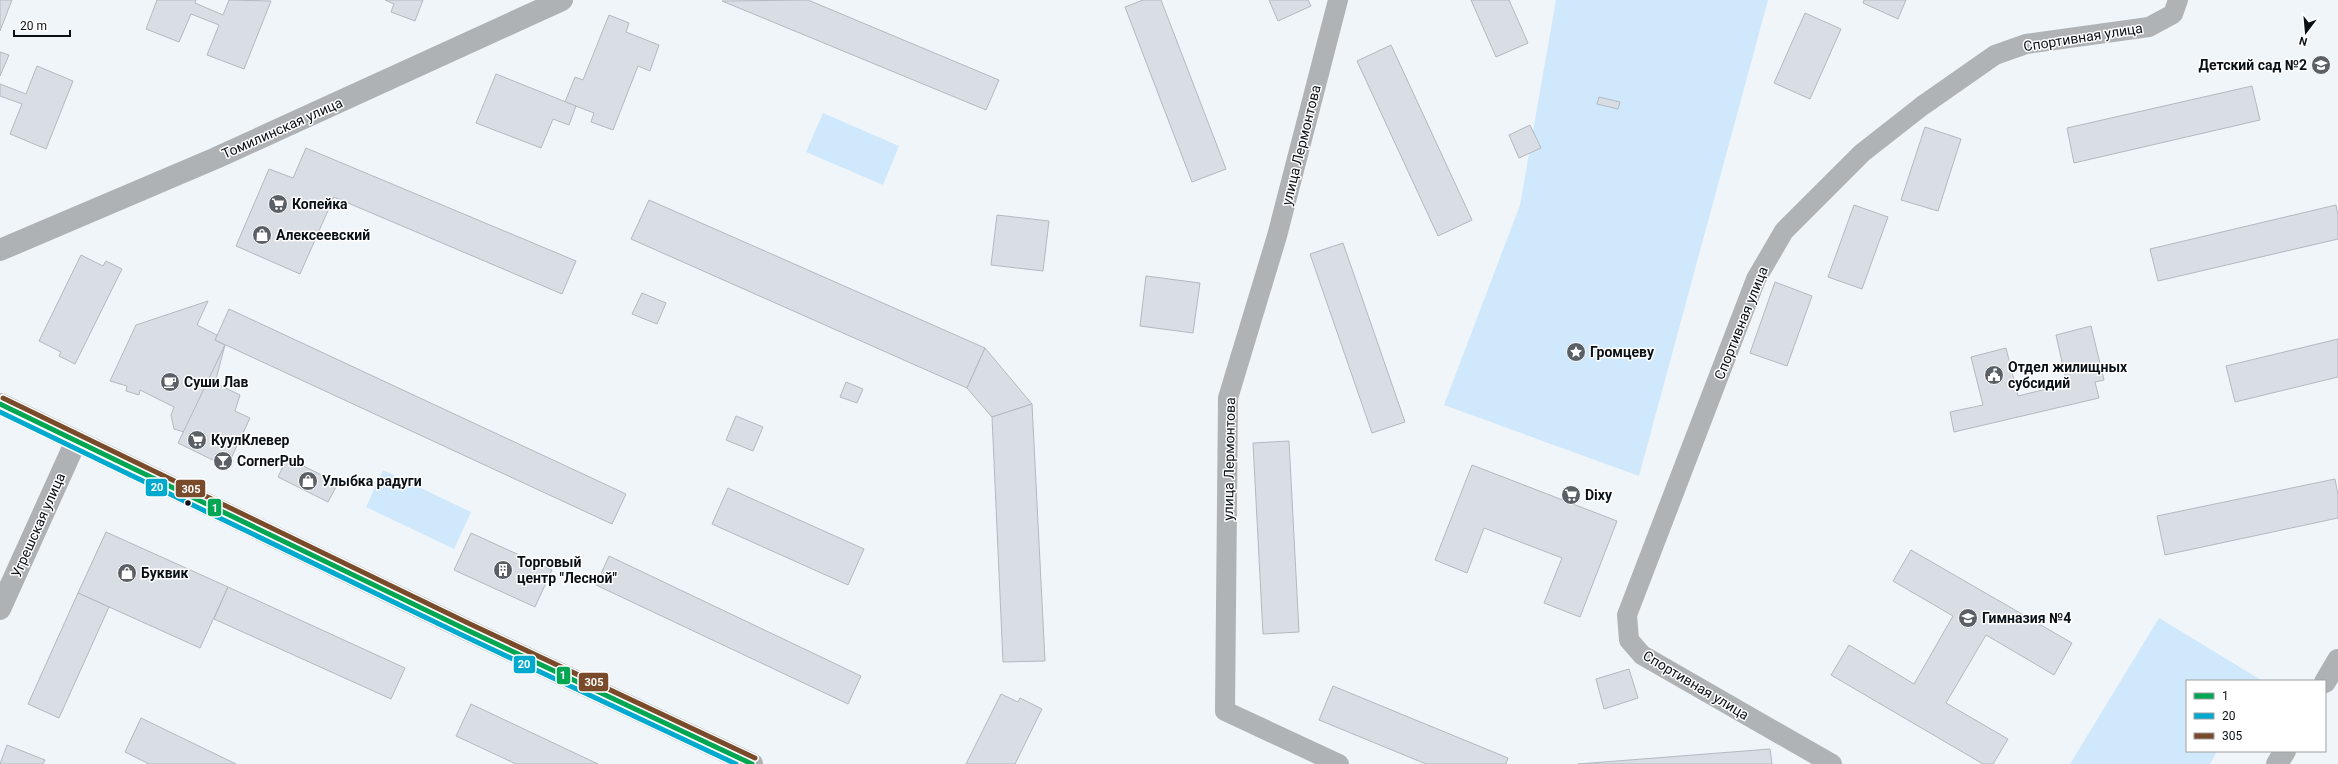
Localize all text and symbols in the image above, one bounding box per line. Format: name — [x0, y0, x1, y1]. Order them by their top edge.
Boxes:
scale bar — [14, 12, 70, 38]
north arrow — [2286, 12, 2326, 52]
text: 20 m — [20, 19, 47, 33]
street label: Спортивная улица — [2022, 20, 2144, 54]
text: N — [2298, 34, 2309, 48]
school or university icon: Детский сад №2 — [2310, 54, 2332, 76]
place label: Детский сад №2 — [2199, 57, 2307, 73]
street label: улица Лермонтова — [1278, 83, 1324, 207]
street label: Томилинская улица — [219, 94, 345, 162]
supermarket icon: Копейка — [267, 193, 289, 215]
place label: Копейка — [292, 196, 348, 212]
shop icon: Алексеевский — [251, 224, 273, 246]
place label: Алексеевский — [276, 227, 370, 243]
street label: Спортивная улица — [1711, 264, 1771, 382]
place icon: Громцеву — [1565, 341, 1587, 363]
place label: Громцеву — [1590, 344, 1655, 360]
place label: Отдел жилищных субсидий — [2008, 359, 2128, 391]
public building icon: Отдел жилищных субсидий — [1983, 364, 2005, 386]
cafe icon: Суши Лав — [159, 371, 181, 393]
place label: Суши Лав — [184, 374, 249, 390]
street label: улица Лермонтова — [1220, 397, 1238, 521]
supermarket icon: КуулКлевер — [186, 429, 208, 451]
place label: КуулКлевер — [211, 432, 290, 448]
bar icon: CornerPub — [212, 450, 234, 472]
place label: CornerPub — [237, 453, 305, 469]
street label: Угрешская улица — [8, 470, 68, 580]
shop icon: Улыбка радуги — [297, 470, 319, 492]
place label: Улыбка радуги — [322, 473, 422, 489]
line badge: 20 — [145, 478, 168, 497]
line badge: 305 — [175, 479, 206, 498]
text: 20 — [151, 481, 163, 494]
text: 305 — [182, 483, 200, 496]
supermarket icon: Dixy — [1560, 484, 1582, 506]
place label: Dixy — [1585, 487, 1613, 503]
unlabelled marker — [183, 498, 193, 508]
line badge: 1 — [207, 498, 222, 517]
text: 1 — [212, 502, 218, 515]
place label: Торговый центр "Лесной" — [517, 554, 617, 586]
building icon: Торговый центр "Лесной" — [492, 559, 514, 581]
shop icon: Буквик — [116, 562, 138, 584]
place label: Буквик — [141, 565, 189, 581]
school or university icon: Гимназия №4 — [1957, 607, 1979, 629]
place label: Гимназия №4 — [1982, 610, 2071, 626]
street label: Спортивная улица — [1640, 647, 1752, 723]
line badge: 20 — [513, 655, 536, 674]
text: 20 — [518, 658, 530, 671]
line badge: 1 — [556, 666, 571, 685]
text: 1 — [560, 669, 566, 682]
line badge: 305 — [578, 672, 609, 692]
text: 305 — [585, 676, 603, 689]
legend — [2186, 680, 2326, 752]
text: 1 — [2222, 689, 2229, 703]
text: 20 — [2222, 709, 2236, 723]
text: 305 — [2222, 729, 2242, 743]

